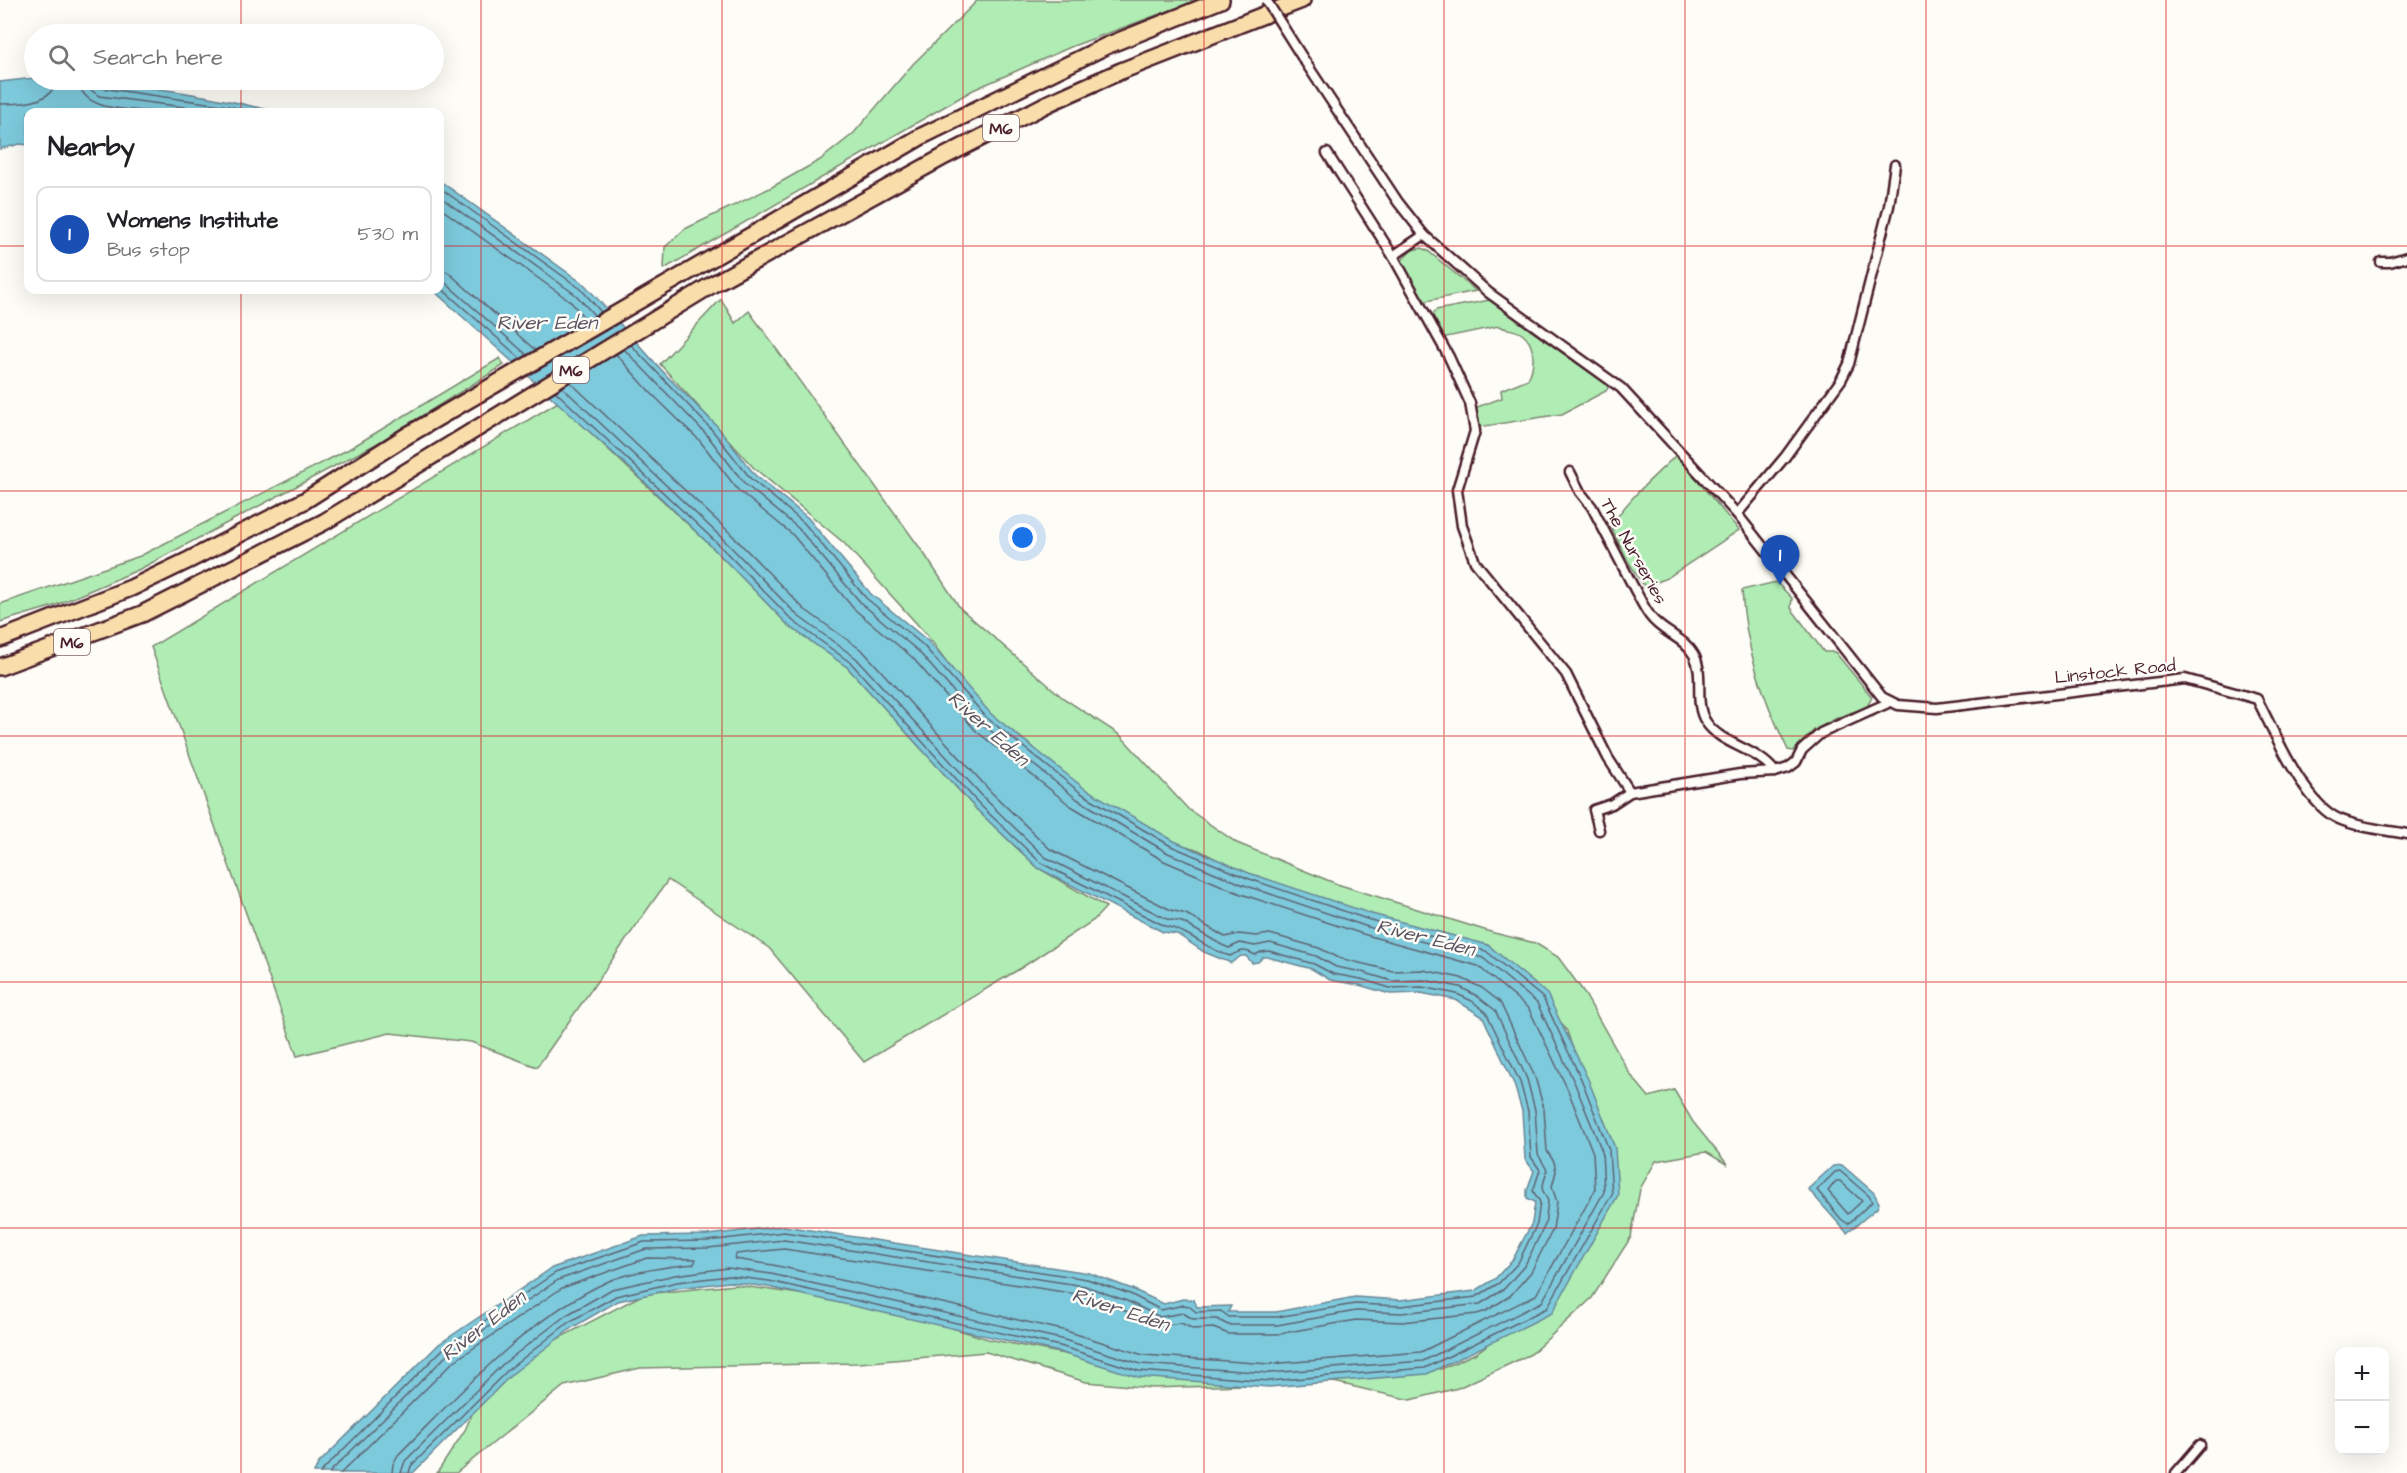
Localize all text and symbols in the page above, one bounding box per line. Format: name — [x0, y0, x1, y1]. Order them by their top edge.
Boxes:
search box — [24, 24, 444, 90]
icon: search — [45, 41, 78, 74]
text: Search here — [93, 42, 223, 73]
road number: M6 — [983, 115, 1019, 141]
text: Nearby — [48, 129, 135, 165]
text: Womens Institute — [107, 205, 278, 236]
text: 1 — [68, 220, 71, 248]
text: 530 m — [357, 220, 418, 248]
text: Bus stop — [107, 236, 190, 264]
water label: River Eden — [497, 309, 599, 337]
road number: M6 — [553, 357, 589, 383]
street label: The Nurseries — [1594, 494, 1673, 609]
your location — [1008, 523, 1037, 552]
pin: 1 — [1760, 536, 1800, 585]
road number: M6 — [54, 629, 90, 655]
street label: Linstock Road — [2053, 653, 2177, 690]
water label: River Eden — [942, 685, 1036, 774]
water label: River Eden — [1374, 912, 1480, 964]
water label: River Eden — [1069, 1281, 1175, 1339]
water label: River Eden — [435, 1283, 533, 1368]
map controls — [2335, 1347, 2389, 1455]
button: + — [2335, 1347, 2389, 1401]
button: − — [2335, 1401, 2389, 1455]

